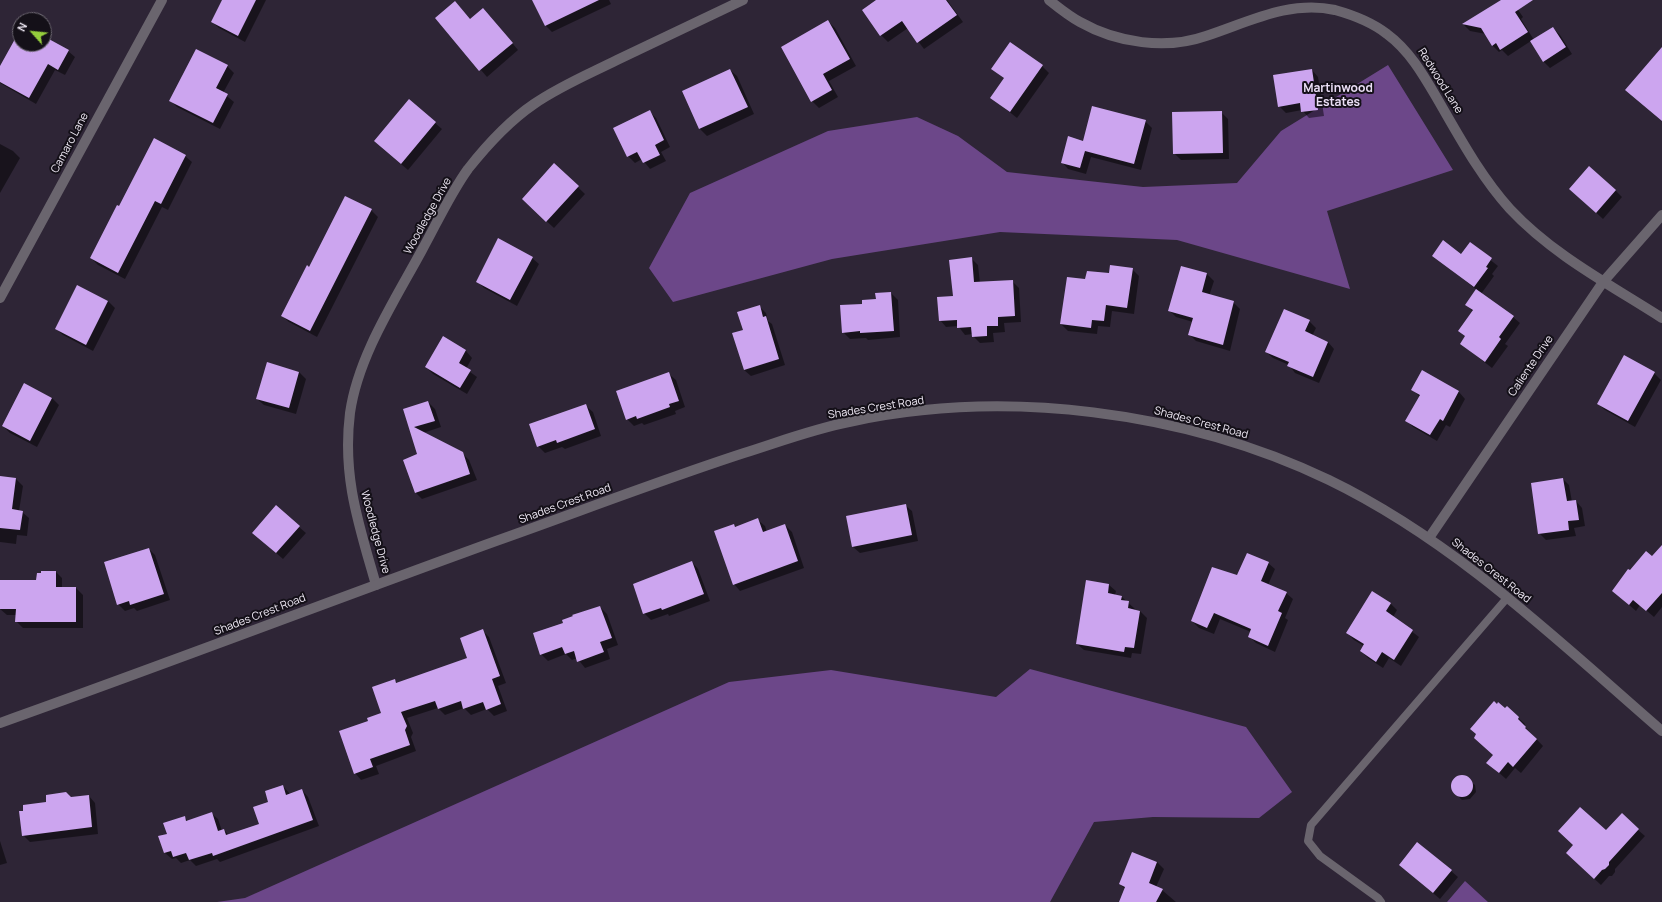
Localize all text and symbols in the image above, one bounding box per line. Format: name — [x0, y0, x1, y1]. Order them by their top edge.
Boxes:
north arrow — [12, 12, 52, 52]
text: N — [13, 20, 30, 34]
street label: Redwood Lane — [1415, 46, 1465, 116]
district label: Martinwood Estates — [1303, 82, 1373, 110]
street label: Camaro Lane — [49, 110, 91, 176]
street label: Woodledge Drive — [401, 175, 455, 257]
street label: Caliente Drive — [1506, 333, 1556, 399]
street label: Shades Crest Road — [827, 394, 925, 422]
street label: Shades Crest Road — [1152, 404, 1250, 442]
street label: Shades Crest Road — [517, 481, 613, 527]
street label: Woodledge Drive — [358, 489, 392, 575]
street label: Shades Crest Road — [1449, 536, 1533, 606]
street label: Shades Crest Road — [212, 591, 308, 639]

